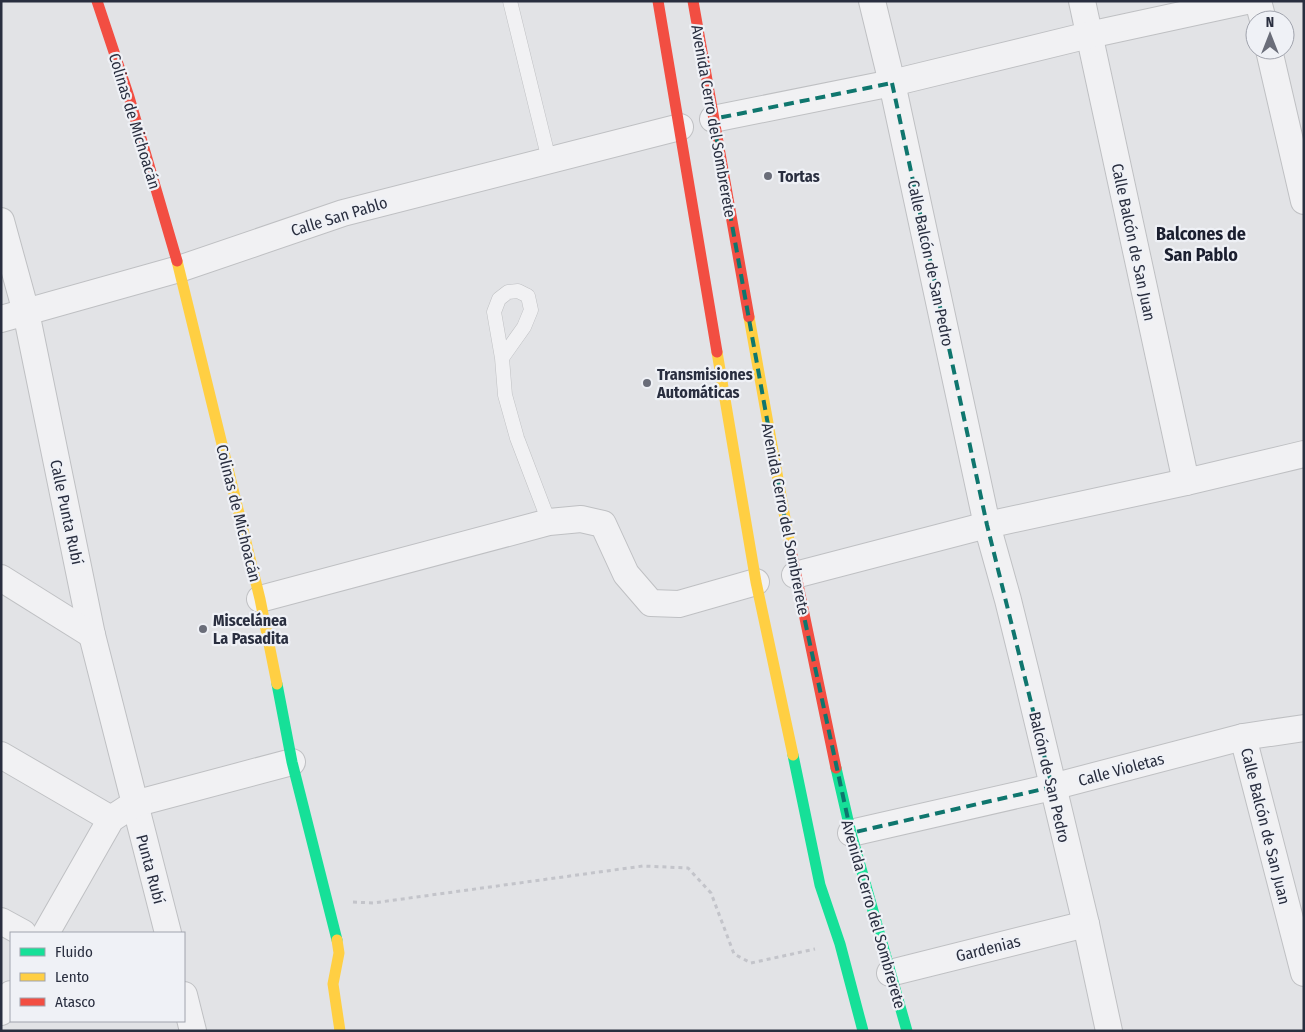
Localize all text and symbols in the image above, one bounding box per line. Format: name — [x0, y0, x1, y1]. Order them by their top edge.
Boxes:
north arrow — [1245, 10, 1295, 60]
text: N — [1266, 14, 1274, 31]
street label: Avenida Cerro del Sombrerete — [687, 23, 740, 219]
street label: Colinas de Michoacán — [105, 51, 164, 191]
street label: Calle Balcón de San Juan — [1108, 162, 1160, 323]
place label: Tortas — [778, 167, 820, 186]
marker: Tortas — [762, 170, 774, 182]
street label: Calle Balcón de San Pedro — [904, 178, 957, 348]
street label: Calle San Pablo — [289, 193, 390, 240]
district label: Balcones de San Pablo — [1156, 223, 1246, 266]
place label: Transmisiones Automáticas — [656, 365, 753, 402]
marker: Transmisiones Automáticas — [641, 377, 653, 389]
street label: Avenida Cerro del Sombrerete — [758, 421, 813, 617]
street label: Colinas de Michoacán — [212, 442, 265, 584]
street label: Calle Punta Rubí — [46, 458, 87, 566]
place label: Miscelánea La Pasadita — [213, 611, 289, 648]
marker: Miscelánea La Pasadita — [197, 623, 209, 635]
street label: Balcón de San Pedro — [1025, 710, 1074, 844]
street label: Calle Balcón de San Juan — [1237, 746, 1294, 906]
street label: Calle Violetas — [1076, 749, 1166, 790]
street label: Avenida Cerro del Sombrerete — [837, 818, 910, 1011]
street label: Punta Rubí — [132, 832, 169, 906]
street label: Gardenias — [954, 931, 1022, 966]
legend — [10, 932, 185, 1022]
text: Fluido — [55, 943, 93, 961]
text: Lento — [55, 968, 89, 986]
text: Atasco — [55, 993, 95, 1011]

